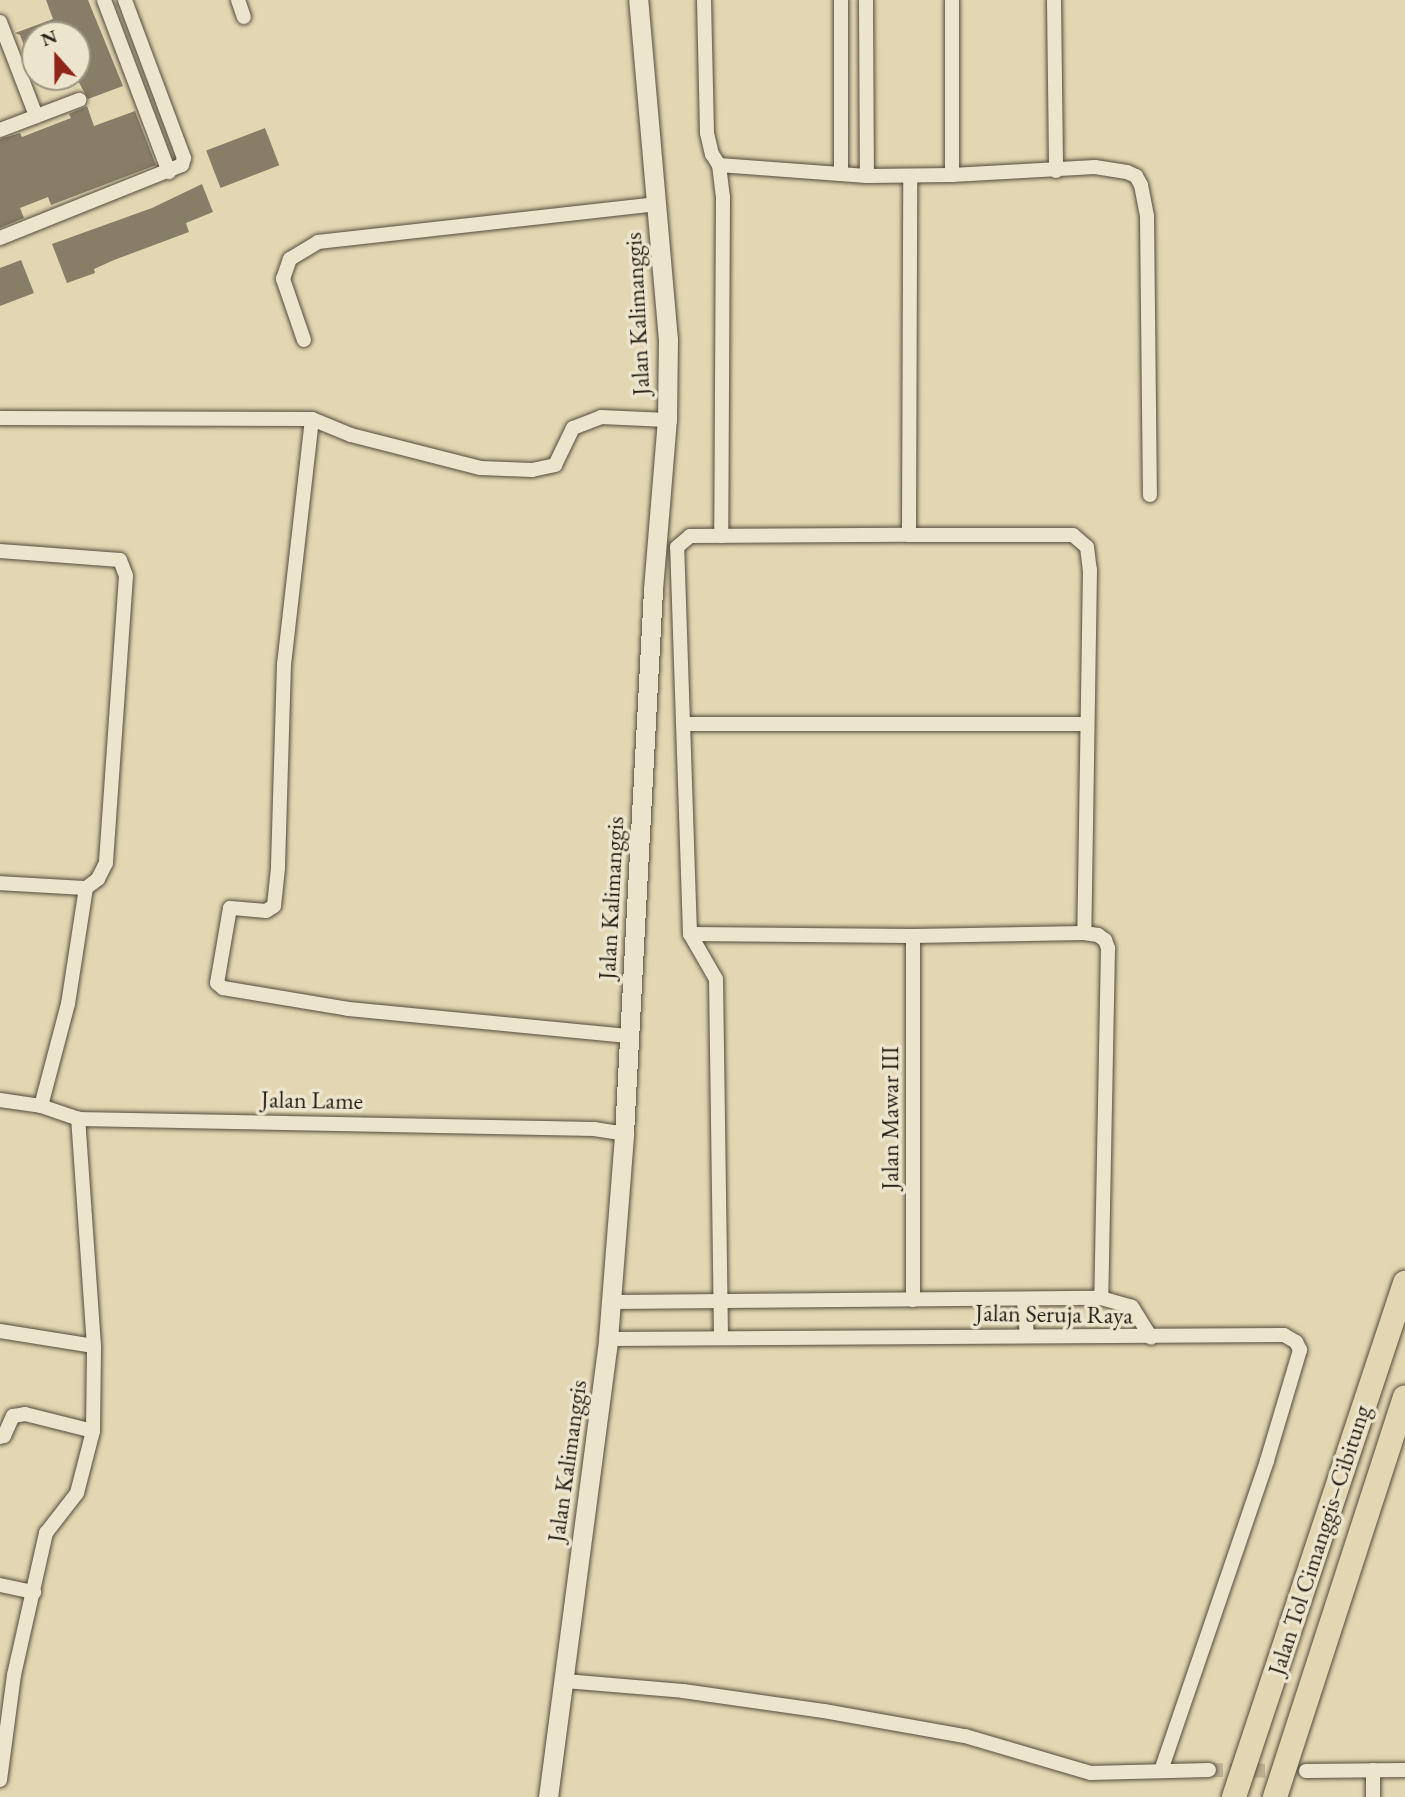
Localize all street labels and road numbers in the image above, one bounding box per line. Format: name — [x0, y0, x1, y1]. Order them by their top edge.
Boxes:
street label: Jalan Kalimanggis — [618, 232, 656, 396]
street label: Jalan Kalimanggis — [592, 816, 630, 980]
street label: Jalan Mawar III — [876, 1046, 904, 1190]
street label: Jalan Lame — [261, 1085, 363, 1115]
street label: Jalan Seruja Raya — [975, 1298, 1133, 1330]
street label: Jalan Kalimanggis — [541, 1378, 593, 1544]
street label: Jalan Tol Cimanggis–Cibitung — [1262, 1401, 1376, 1679]

